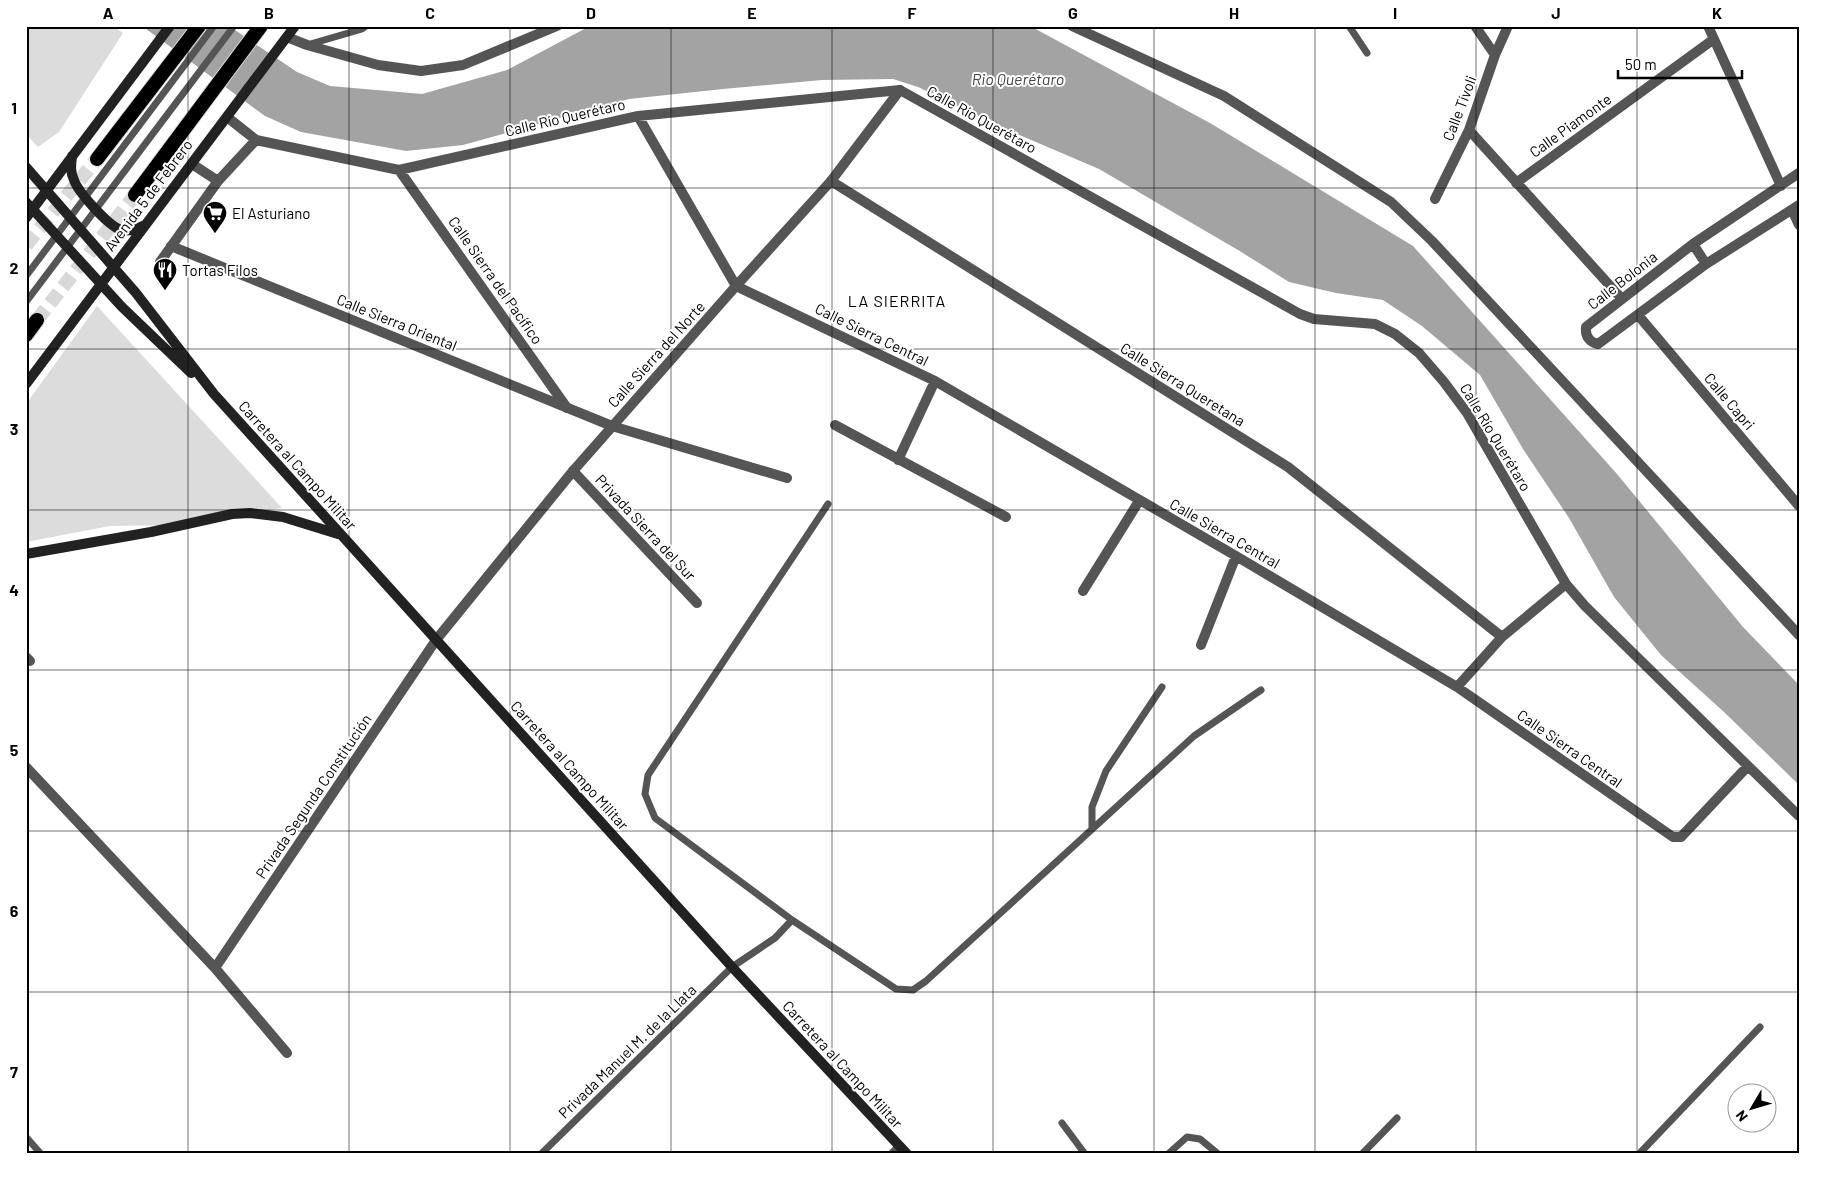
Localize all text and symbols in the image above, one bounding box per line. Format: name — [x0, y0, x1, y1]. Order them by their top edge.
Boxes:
text: A — [103, 3, 114, 22]
text: B — [264, 3, 274, 22]
text: C — [425, 3, 435, 22]
text: D — [586, 3, 596, 22]
text: E — [747, 3, 757, 22]
text: F — [908, 3, 917, 22]
text: G — [1068, 3, 1078, 22]
text: H — [1229, 3, 1239, 22]
text: I — [1393, 3, 1397, 22]
text: J — [1551, 3, 1561, 22]
text: K — [1712, 3, 1722, 22]
scale bar — [1618, 48, 1741, 80]
text: 50 m — [1625, 55, 1657, 73]
water label: Rio Querétaro — [972, 69, 1064, 88]
street label: Calle Tívoli — [1438, 73, 1480, 143]
street label: Calle Río Querétaro — [924, 81, 1040, 157]
street label: Calle Piamonte — [1526, 89, 1614, 161]
street label: Calle Río Querétaro — [503, 94, 627, 140]
text: 1 — [11, 98, 17, 117]
street label: Avenida 5 de Febrero — [100, 136, 196, 254]
supermarket icon: El Asturiano — [202, 200, 228, 234]
place label: El Asturiano — [232, 204, 310, 222]
street label: Calle Sierra del Pacífico — [445, 213, 547, 347]
street label: Calle Bolonia — [1584, 247, 1660, 313]
restaurant icon: Tortas Filos — [152, 257, 178, 291]
text: 2 — [10, 258, 19, 277]
place label: Tortas Filos — [182, 261, 258, 279]
street label: Calle Sierra Oriental — [334, 290, 460, 354]
district label: LA SIERRITA — [848, 291, 946, 310]
street label: Calle Sierra del Norte — [604, 297, 708, 411]
street label: Calle Sierra Central — [812, 299, 932, 369]
street label: Calle Sierra Queretana — [1117, 338, 1249, 430]
street label: Calle Capri — [1701, 369, 1759, 433]
street label: Calle Río Querétaro — [1457, 380, 1535, 494]
street label: Carretera al Campo Militar — [235, 397, 361, 534]
text: 3 — [10, 419, 18, 438]
street label: Privada Sierra del Sur — [592, 470, 700, 584]
street label: Calle Sierra Central — [1167, 494, 1283, 572]
text: 4 — [9, 580, 19, 599]
street label: Carretera al Campo Militar — [507, 697, 633, 834]
street label: Calle Sierra Central — [1514, 705, 1626, 791]
street label: Privada Segunda Constitución — [251, 710, 375, 882]
text: 5 — [10, 740, 19, 759]
text: 6 — [10, 901, 19, 920]
street label: Privada Manuel M. de la Llata — [554, 980, 700, 1122]
street label: Carretera al Campo Militar — [779, 997, 907, 1132]
text: 7 — [10, 1062, 18, 1081]
north arrow — [1728, 1082, 1778, 1132]
text: N — [1732, 1107, 1751, 1125]

